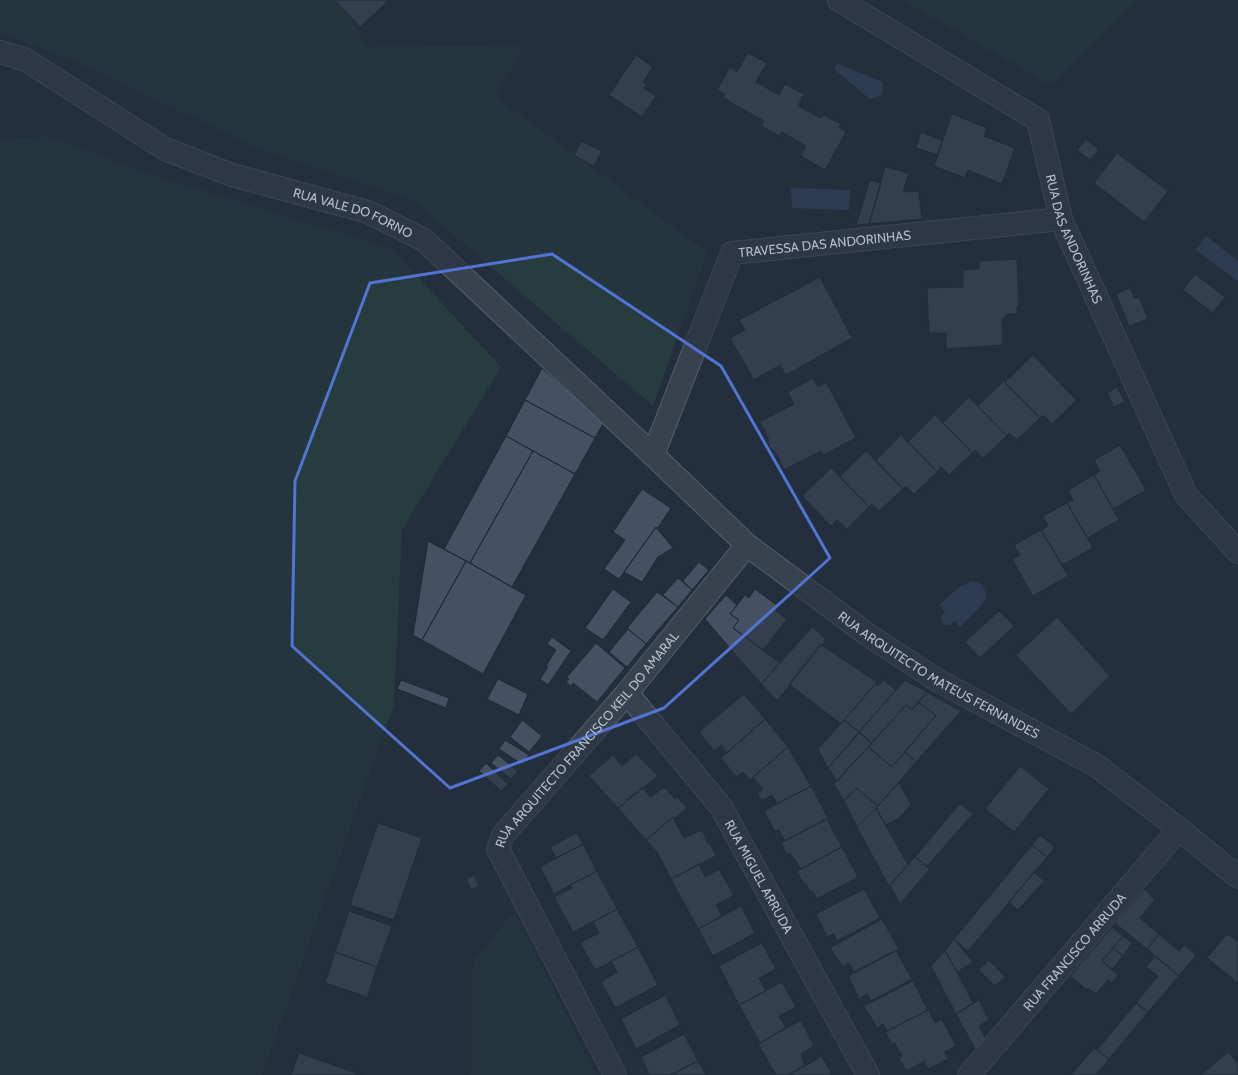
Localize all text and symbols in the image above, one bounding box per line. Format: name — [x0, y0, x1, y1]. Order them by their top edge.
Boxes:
street label: RUA DAS ANDORINHAS — [1043, 173, 1106, 306]
street label: RUA VALE DO FORNO — [291, 184, 415, 241]
street label: TRAVESSA DAS ANDORINHAS — [738, 227, 912, 260]
street label: RUA ARQUITECTO MATEUS FERNANDES — [835, 608, 1043, 742]
street label: RUA ARQUITECTO FRANCISCO KEIL DO AMARAL — [491, 627, 682, 850]
street label: RUA MIGUEL ARRUDA — [722, 817, 797, 936]
street label: RUA FRANCISCO ARRUDA — [1019, 890, 1129, 1014]

